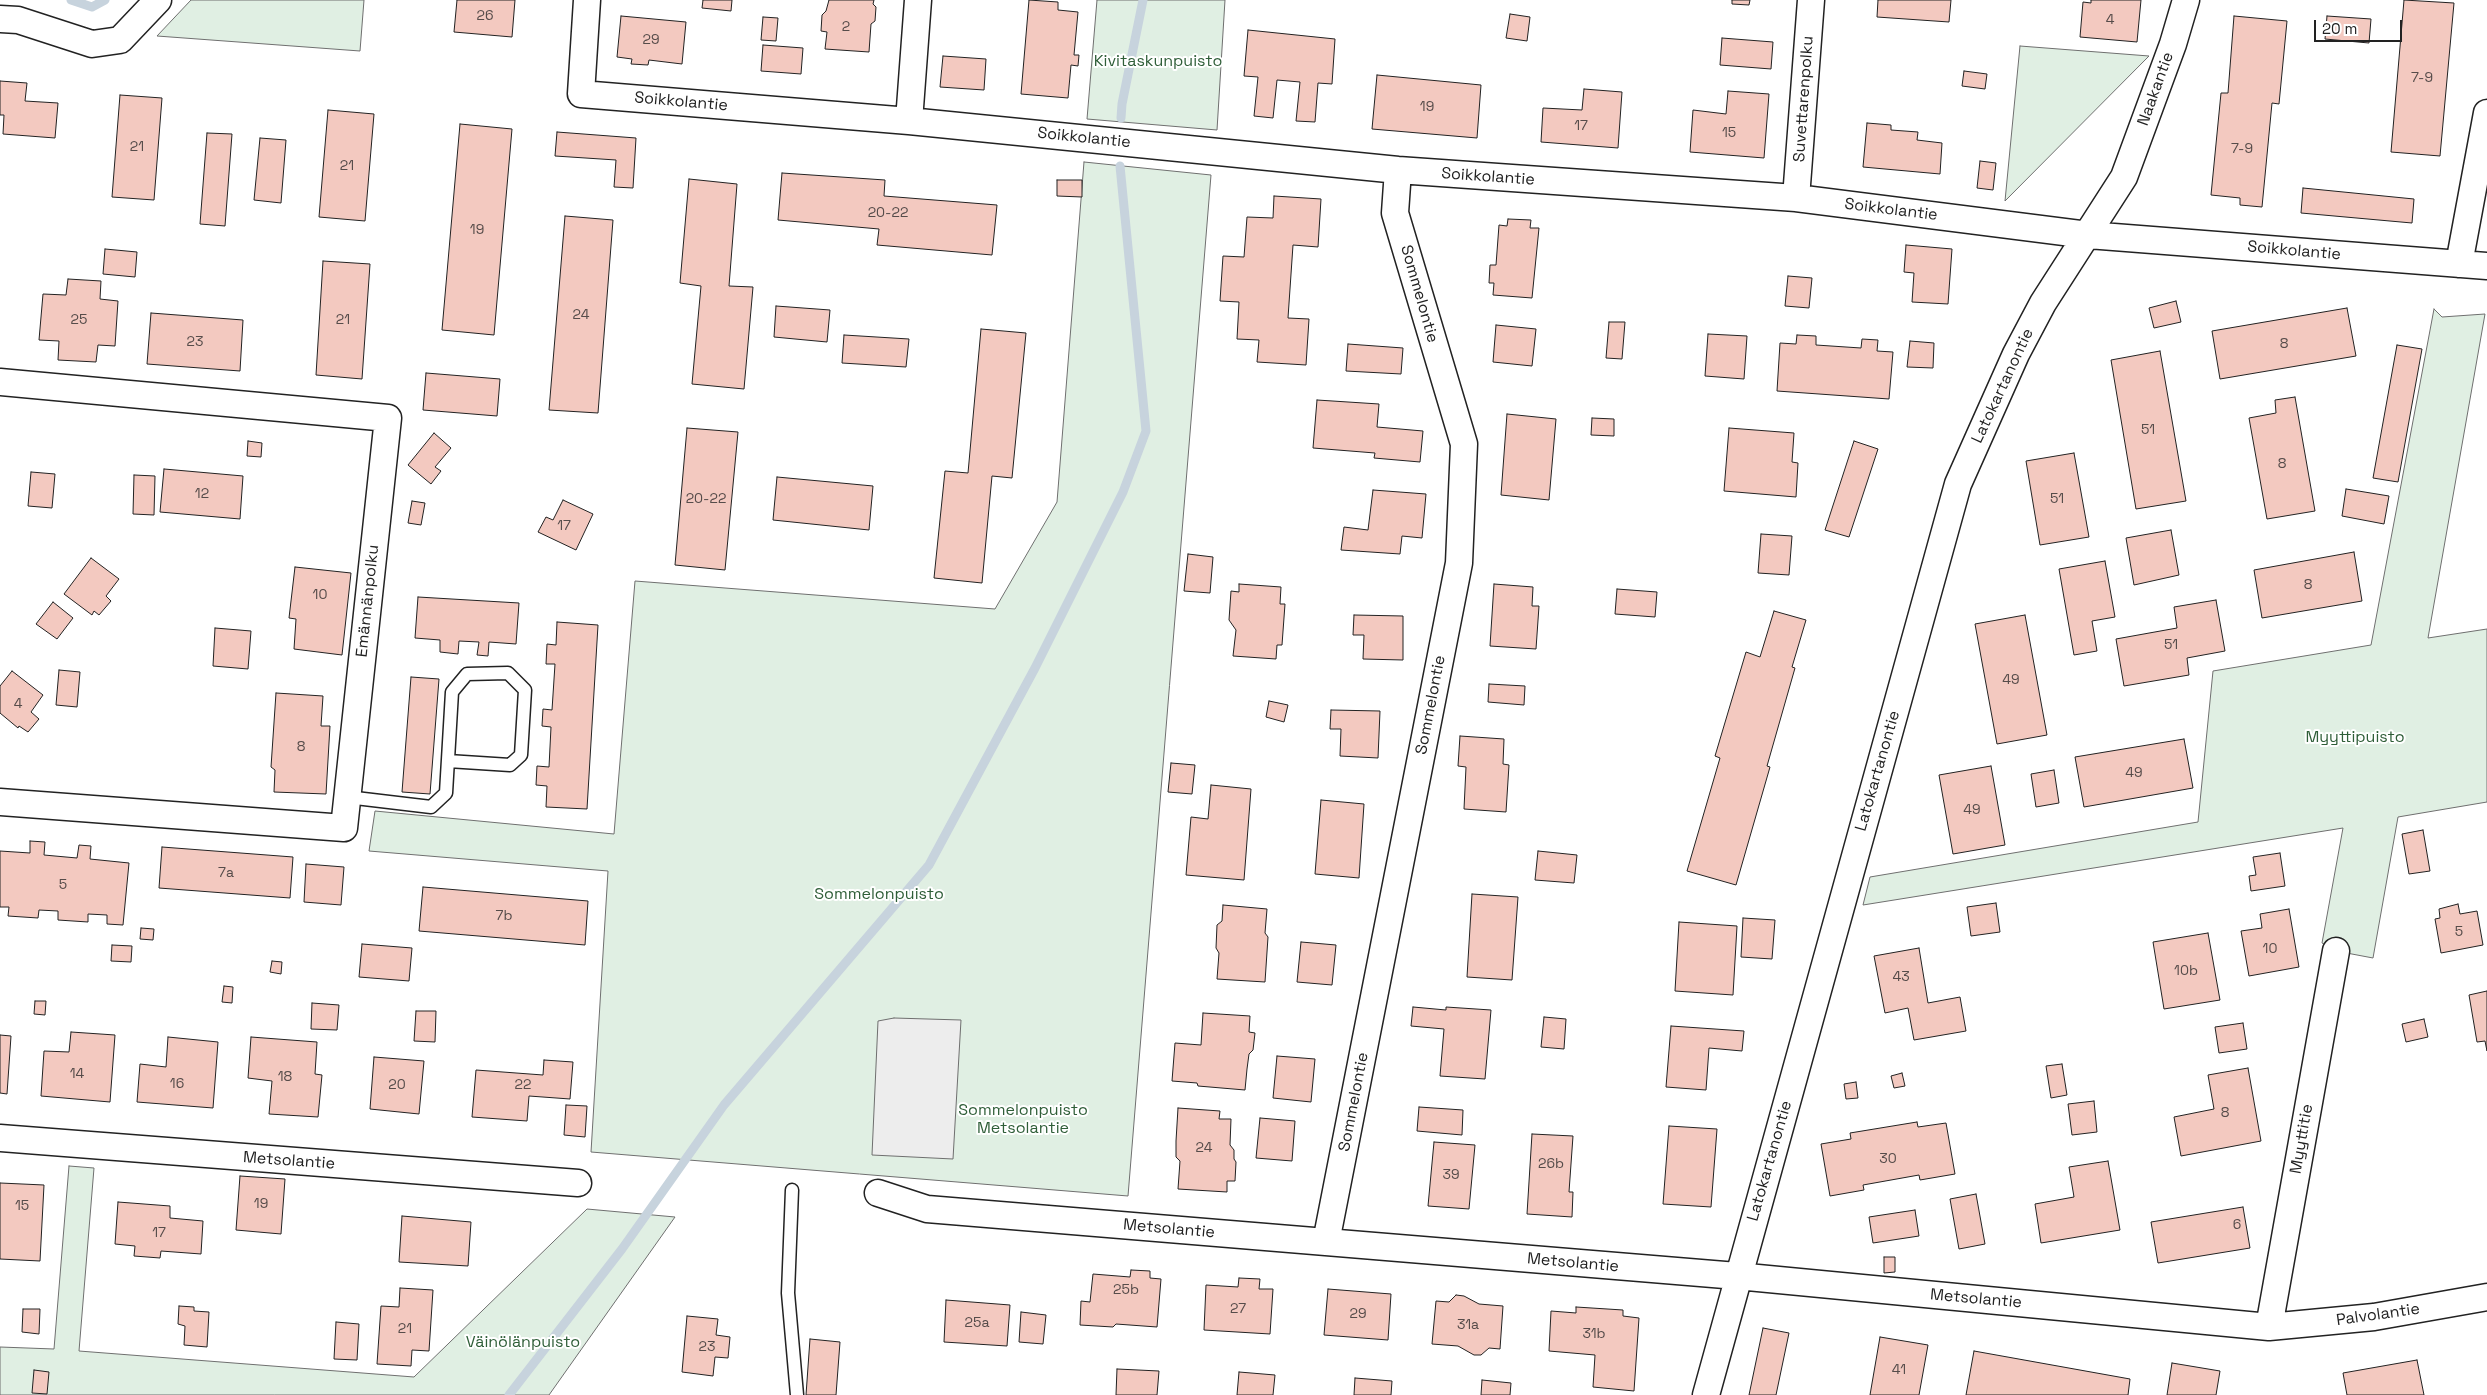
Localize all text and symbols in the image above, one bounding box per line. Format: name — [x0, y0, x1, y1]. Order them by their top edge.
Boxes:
house number: 26 — [476, 8, 494, 24]
scale bar — [2317, 10, 2404, 42]
house number: 4 — [2106, 12, 2114, 28]
house number: 2 — [842, 19, 850, 35]
text: 20 m — [2322, 19, 2357, 38]
house number: 29 — [643, 32, 659, 48]
street label: Suvettarenpolku — [1790, 35, 1818, 163]
street label: Naakantie — [2134, 50, 2178, 128]
park label: Kivitaskunpuisto — [1094, 52, 1222, 72]
house number: 7-9 — [2411, 70, 2433, 86]
street label: Soikkolantie — [633, 88, 729, 116]
house number: 19 — [1420, 99, 1434, 115]
house number: 17 — [1574, 118, 1588, 134]
street label: Soikkolantie — [1036, 124, 1132, 152]
house number: 15 — [1722, 125, 1736, 141]
house number: 21 — [130, 139, 144, 155]
house number: 7-9 — [2231, 141, 2253, 157]
house number: 21 — [340, 158, 354, 174]
street label: Soikkolantie — [1441, 164, 1535, 190]
street label: Soikkolantie — [1843, 195, 1939, 225]
house number: 20-22 — [868, 205, 908, 221]
house number: 19 — [470, 222, 484, 238]
street label: Soikkolantie — [2246, 237, 2342, 265]
street label: Sommelontie — [1396, 243, 1442, 345]
house number: 24 — [573, 307, 589, 323]
house number: 25 — [71, 312, 87, 328]
house number: 21 — [336, 312, 350, 328]
street label: Latokartanontie — [1968, 325, 2038, 447]
house number: 23 — [187, 334, 203, 350]
house number: 8 — [2280, 336, 2288, 352]
house number: 51 — [2141, 422, 2155, 438]
house number: 8 — [2278, 456, 2286, 472]
house number: 12 — [195, 486, 209, 502]
house number: 20-22 — [686, 491, 726, 507]
house number: 51 — [2050, 491, 2064, 507]
house number: 17 — [557, 518, 571, 534]
street label: Emännänpolku — [353, 544, 383, 658]
house number: 8 — [2304, 577, 2312, 593]
house number: 10 — [313, 587, 327, 603]
house number: 51 — [2164, 637, 2178, 653]
street label: Sommelontie — [1412, 654, 1450, 756]
house number: 49 — [2002, 672, 2020, 688]
house number: 4 — [14, 696, 22, 712]
street label: Latokartanontie — [1852, 708, 1904, 834]
park label: Myyttipuisto — [2305, 728, 2405, 748]
house number: 8 — [297, 739, 305, 755]
house number: 49 — [2125, 765, 2143, 781]
house number: 49 — [1963, 802, 1981, 818]
house number: 7a — [218, 865, 234, 881]
house number: 5 — [59, 877, 67, 893]
park label: Sommelonpuisto — [814, 885, 944, 905]
house number: 7b — [496, 908, 512, 924]
house number: 5 — [2455, 924, 2463, 940]
house number: 10 — [2263, 941, 2277, 957]
house number: 10b — [2174, 963, 2198, 979]
house number: 43 — [1892, 969, 1910, 985]
street label: Sommelontie — [1335, 1051, 1373, 1153]
house number: 14 — [70, 1066, 84, 1082]
house number: 18 — [278, 1069, 292, 1085]
house number: 16 — [170, 1076, 184, 1092]
house number: 20 — [388, 1077, 406, 1093]
house number: 22 — [515, 1077, 531, 1093]
street label: Latokartanontie — [1744, 1098, 1796, 1224]
park label: Sommelonpuisto Metsolantie — [958, 1101, 1088, 1139]
street label: Myyttitie — [2286, 1103, 2318, 1175]
house number: 8 — [2221, 1105, 2229, 1121]
house number: 24 — [1196, 1140, 1212, 1156]
street label: Metsolantie — [242, 1148, 336, 1174]
house number: 30 — [1879, 1151, 1897, 1167]
house number: 26b — [1538, 1156, 1564, 1172]
house number: 39 — [1442, 1167, 1460, 1183]
house number: 19 — [254, 1196, 268, 1212]
house number: 15 — [15, 1198, 29, 1214]
street label: Metsolantie — [1122, 1215, 1216, 1243]
house number: 6 — [2233, 1217, 2241, 1233]
house number: 17 — [152, 1225, 166, 1241]
street label: Metsolantie — [1526, 1249, 1620, 1277]
house number: 25b — [1113, 1282, 1139, 1298]
street label: Metsolantie — [1929, 1285, 2023, 1313]
street label: Palvolantie — [2335, 1300, 2421, 1330]
house number: 27 — [1230, 1301, 1246, 1317]
house number: 29 — [1350, 1306, 1366, 1322]
house number: 25a — [965, 1315, 989, 1331]
house number: 31a — [1457, 1317, 1479, 1333]
house number: 21 — [398, 1321, 412, 1337]
house number: 31b — [1582, 1326, 1606, 1342]
park label: Väinölänpuisto — [466, 1333, 580, 1353]
house number: 23 — [699, 1339, 715, 1355]
house number: 41 — [1892, 1362, 1906, 1378]

